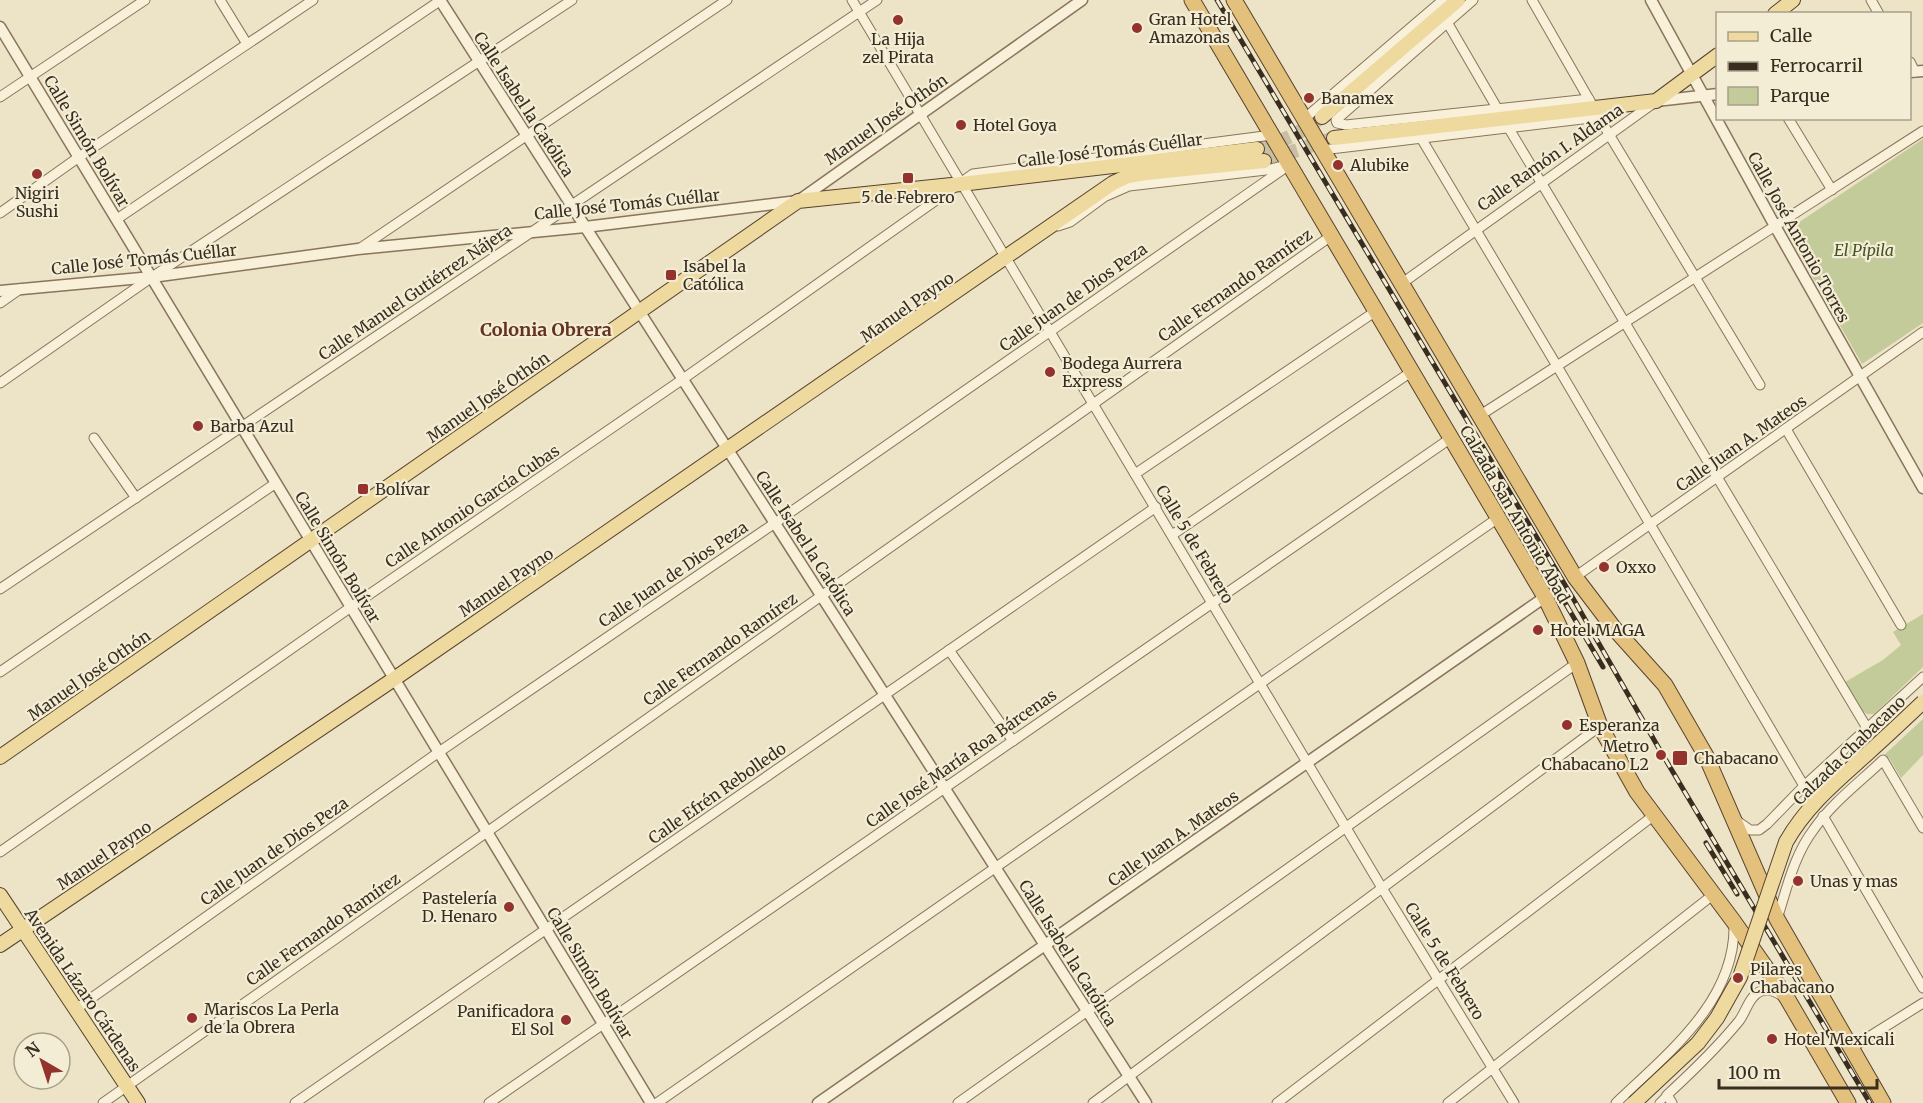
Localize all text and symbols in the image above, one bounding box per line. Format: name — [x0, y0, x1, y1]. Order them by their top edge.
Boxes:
place label: Gran Hotel Amazonas — [1148, 9, 1232, 47]
legend — [1716, 12, 1911, 120]
marker: La Hija zel Pirata — [891, 13, 905, 27]
marker: Gran Hotel Amazonas — [1130, 21, 1144, 35]
text: Calle — [1770, 24, 1812, 47]
street label: Calle Isabel la Católica — [470, 28, 579, 181]
place label: La Hija zel Pirata — [862, 29, 934, 67]
text: Ferrocarril — [1770, 54, 1863, 77]
street label: Manuel José Othón — [821, 69, 951, 169]
street label: Calle Simón Bolívar — [40, 71, 134, 211]
text: Parque — [1770, 84, 1830, 107]
place label: Banamex — [1321, 88, 1394, 108]
marker: Banamex — [1302, 91, 1316, 105]
street label: Calle Ramón I. Aldama — [1473, 99, 1627, 215]
place label: Hotel Goya — [973, 115, 1057, 135]
marker: Hotel Goya — [954, 118, 968, 132]
street label: Calle José Tomás Cuéllar — [1016, 129, 1204, 171]
street label: Calle José Antonio Torres — [1744, 148, 1854, 326]
place label: Alubike — [1349, 155, 1409, 175]
marker: Alubike — [1331, 158, 1345, 172]
marker: Nigiri Sushi — [30, 167, 44, 181]
marker: 5 de Febrero — [901, 171, 915, 185]
place label: Nigiri Sushi — [15, 183, 59, 221]
street label: Calle José Tomás Cuéllar — [533, 184, 721, 224]
place label: 5 de Febrero — [861, 187, 955, 207]
street label: Calle Manuel Gutiérrez Nájera — [315, 220, 516, 364]
street label: Calle Fernando Ramírez — [1154, 224, 1316, 346]
street label: Calle Juan de Dios Peza — [995, 238, 1151, 356]
street label: Calle José Tomás Cuéllar — [50, 239, 238, 279]
park label: El Pípila — [1834, 240, 1894, 260]
place label: Isabel la Católica — [683, 256, 746, 294]
street label: Manuel Payno — [856, 267, 958, 347]
marker: Isabel la Católica — [664, 268, 678, 282]
district label: Colonia Obrera — [480, 318, 612, 341]
street label: Manuel José Othón — [423, 347, 553, 447]
place label: Bodega Aurrera Express — [1062, 353, 1182, 391]
marker: Bodega Aurrera Express — [1043, 365, 1057, 379]
street label: Calle Juan A. Mateos — [1672, 390, 1810, 496]
place label: Barba Azul — [210, 416, 294, 436]
marker: Barba Azul — [191, 419, 205, 433]
street label: Calzada San Antonio Abad — [1456, 422, 1574, 607]
street label: Calle Antonio García Cubas — [381, 440, 563, 572]
street label: Calle Isabel la Católica — [752, 467, 861, 620]
place label: Bolívar — [375, 479, 430, 499]
street label: Calle 5 de Febrero — [1152, 481, 1238, 607]
marker: Bolívar — [356, 482, 370, 496]
street label: Calle Simón Bolívar — [291, 487, 385, 627]
street label: Calle Juan de Dios Peza — [595, 516, 752, 631]
street label: Manuel Payno — [455, 543, 557, 621]
place label: Oxxo — [1616, 557, 1656, 577]
marker: Oxxo — [1597, 560, 1611, 574]
street label: Calle Fernando Ramírez — [639, 588, 801, 710]
place label: Hotel MAGA — [1550, 620, 1646, 640]
marker: Hotel MAGA — [1531, 623, 1545, 637]
street label: Manuel José Othón — [24, 625, 154, 725]
street label: Calle José María Roa Bárcenas — [862, 684, 1060, 832]
street label: Calzada Chabacano — [1789, 691, 1909, 809]
place label: Esperanza — [1579, 715, 1660, 735]
marker: Esperanza — [1560, 718, 1574, 732]
place label: Metro Chabacano L2 — [1541, 736, 1649, 774]
street label: Calle Efrén Rebolledo — [644, 738, 790, 848]
marker: Metro Chabacano L2 — [1654, 748, 1668, 762]
place label: Chabacano — [1694, 748, 1778, 768]
marker: Chabacano — [1671, 749, 1689, 767]
street label: Calle Juan A. Mateos — [1104, 785, 1242, 891]
street label: Calle Juan de Dios Peza — [196, 792, 352, 910]
street label: Manuel Payno — [53, 816, 155, 894]
street label: Calle Fernando Ramírez — [242, 868, 404, 990]
place label: Unas y mas — [1810, 871, 1898, 891]
marker: Unas y mas — [1791, 874, 1805, 888]
street label: Calle Isabel la Católica — [1015, 876, 1121, 1030]
place label: Pastelería D. Henaro — [422, 888, 497, 926]
street label: Calle 5 de Febrero — [1401, 899, 1489, 1023]
marker: Pastelería D. Henaro — [502, 900, 516, 914]
street label: Calle Simón Bolívar — [543, 903, 637, 1043]
street label: Avenida Lázaro Cárdenas — [20, 904, 145, 1076]
place label: Pilares Chabacano — [1750, 959, 1834, 997]
marker: Pilares Chabacano — [1731, 971, 1745, 985]
place label: Mariscos La Perla de la Obrera — [204, 999, 340, 1037]
place label: Panificadora El Sol — [457, 1001, 554, 1039]
marker: Mariscos La Perla de la Obrera — [185, 1011, 199, 1025]
marker: Panificadora El Sol — [559, 1013, 573, 1027]
place label: Hotel Mexicali — [1784, 1029, 1895, 1049]
north arrow — [12, 1031, 72, 1091]
marker: Hotel Mexicali — [1765, 1032, 1779, 1046]
text: N — [21, 1037, 44, 1061]
scale bar — [1719, 1052, 1876, 1090]
text: 100 m — [1728, 1061, 1781, 1084]

